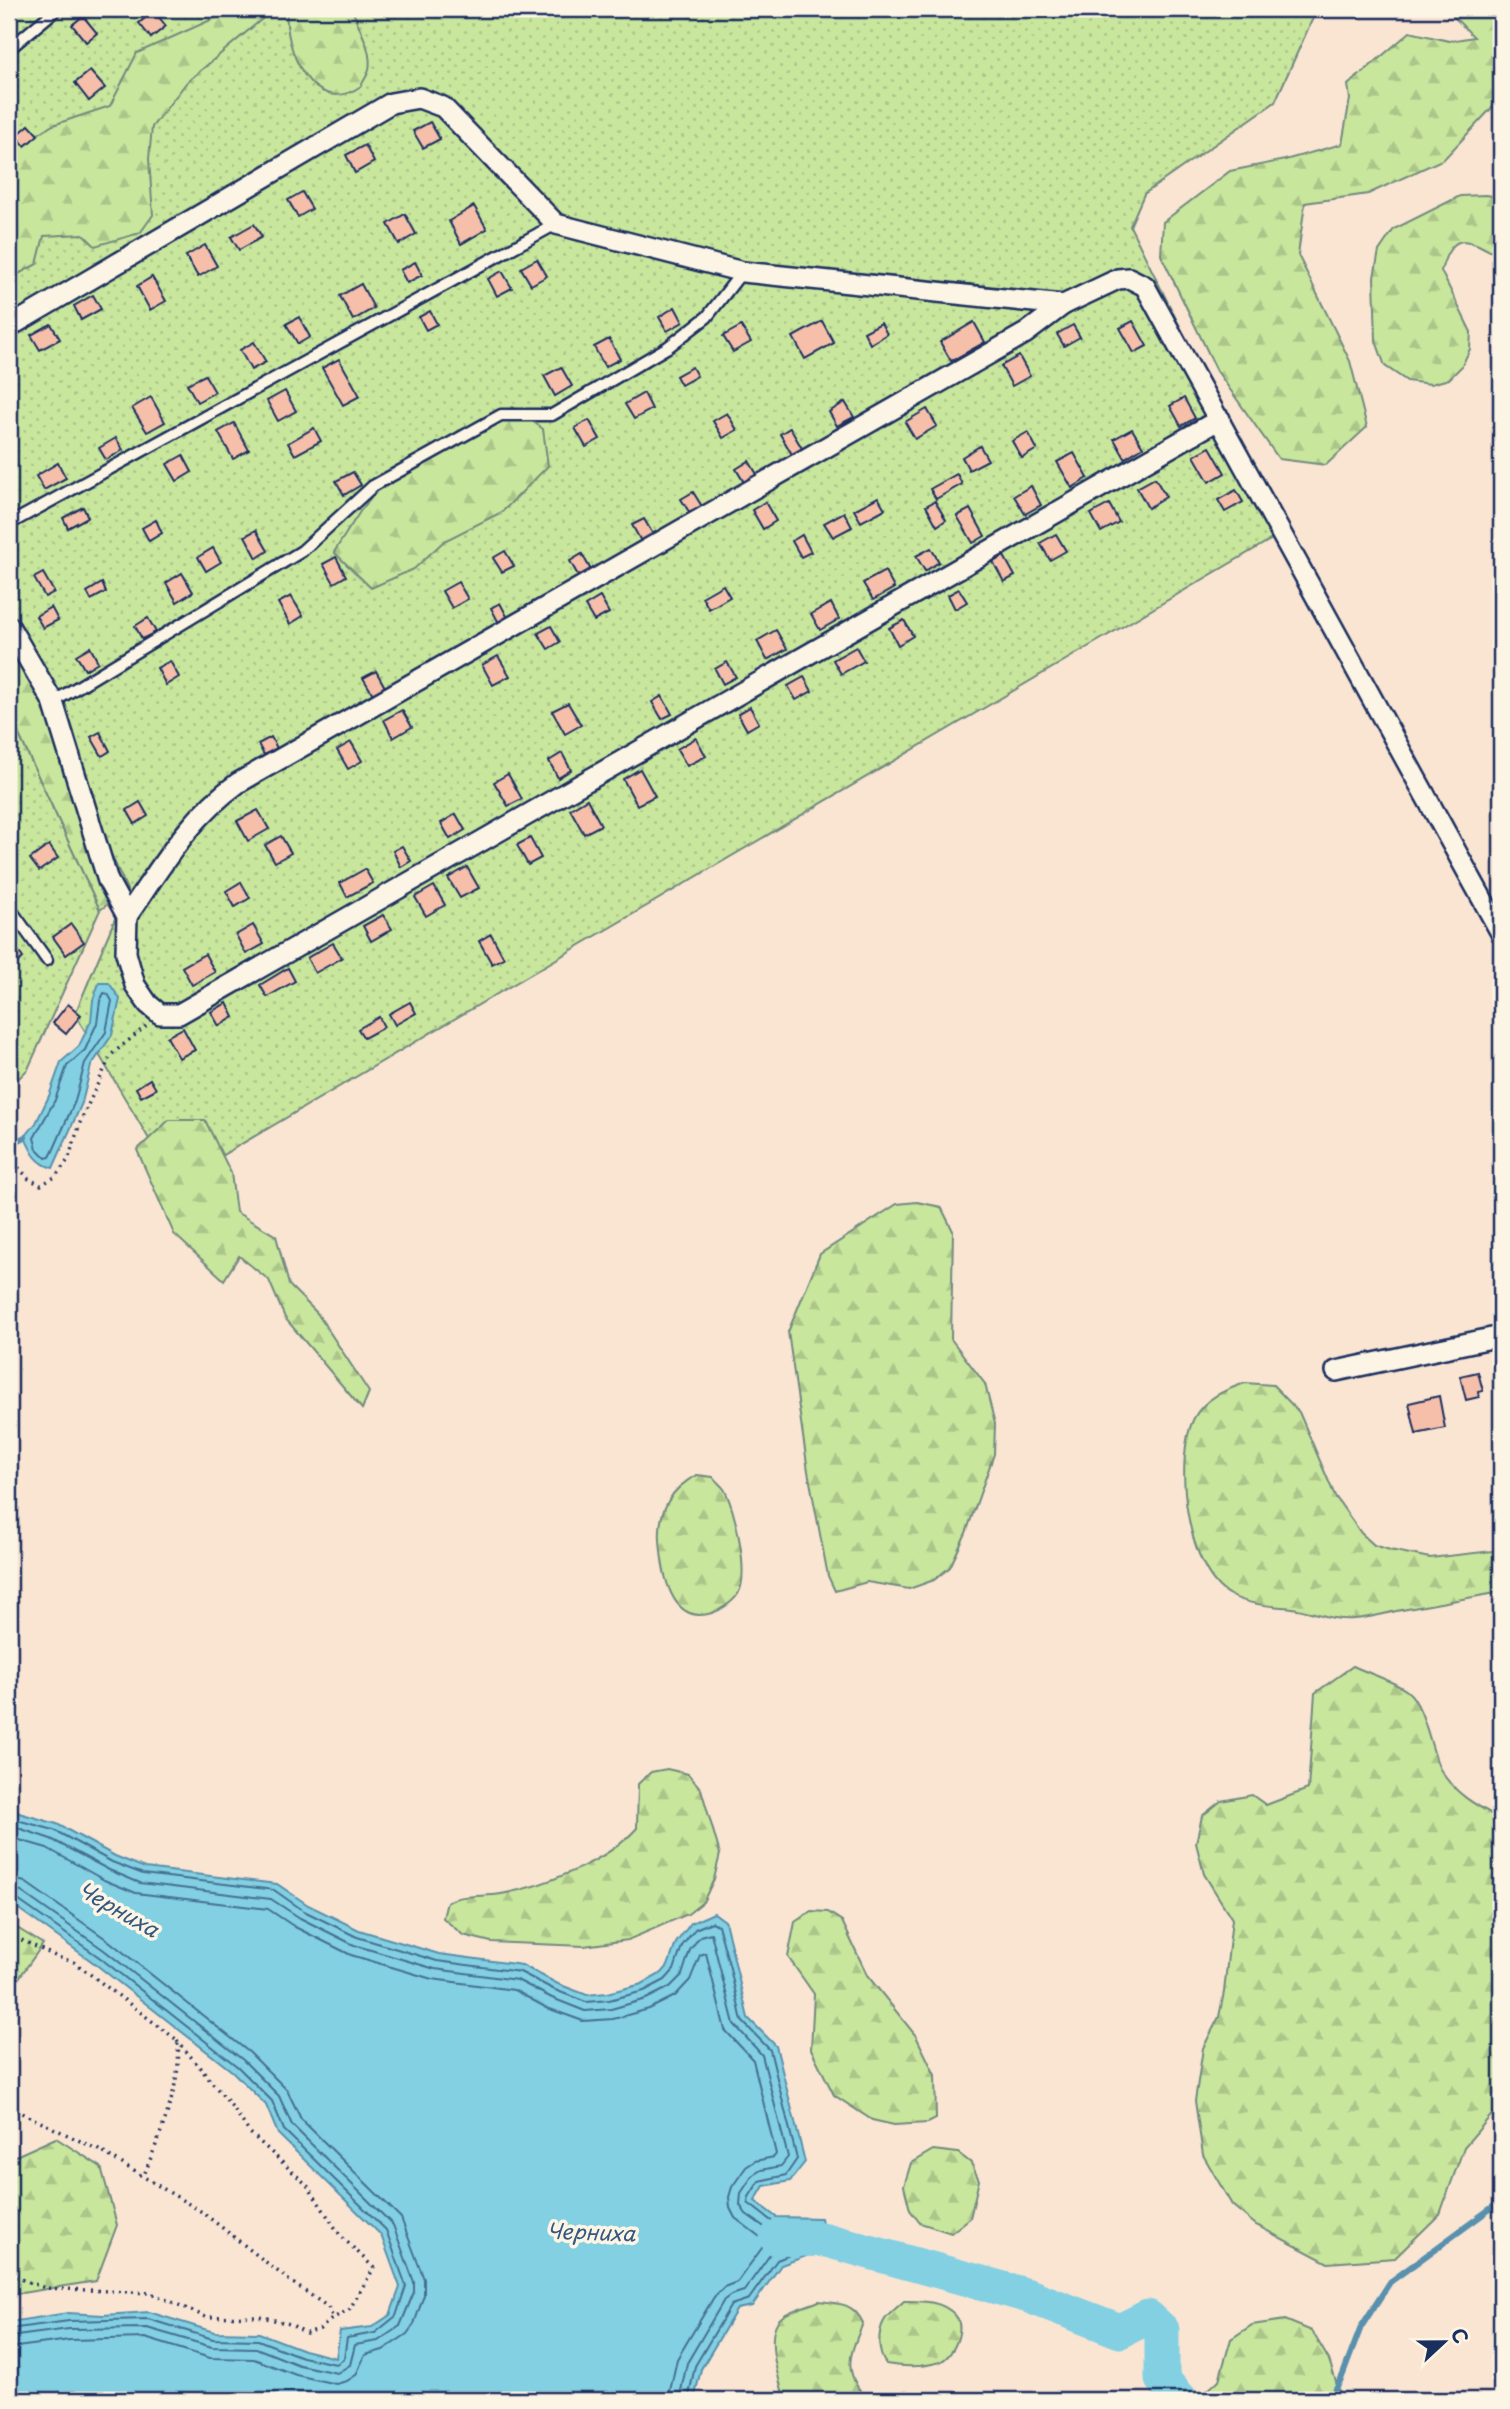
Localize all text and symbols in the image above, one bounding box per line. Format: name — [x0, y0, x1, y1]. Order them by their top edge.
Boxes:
water label: Черниха — [73, 1872, 166, 1945]
water label: Черниха — [546, 2213, 637, 2249]
north arrow — [1408, 2308, 1478, 2378]
text: С — [1445, 2323, 1476, 2347]

